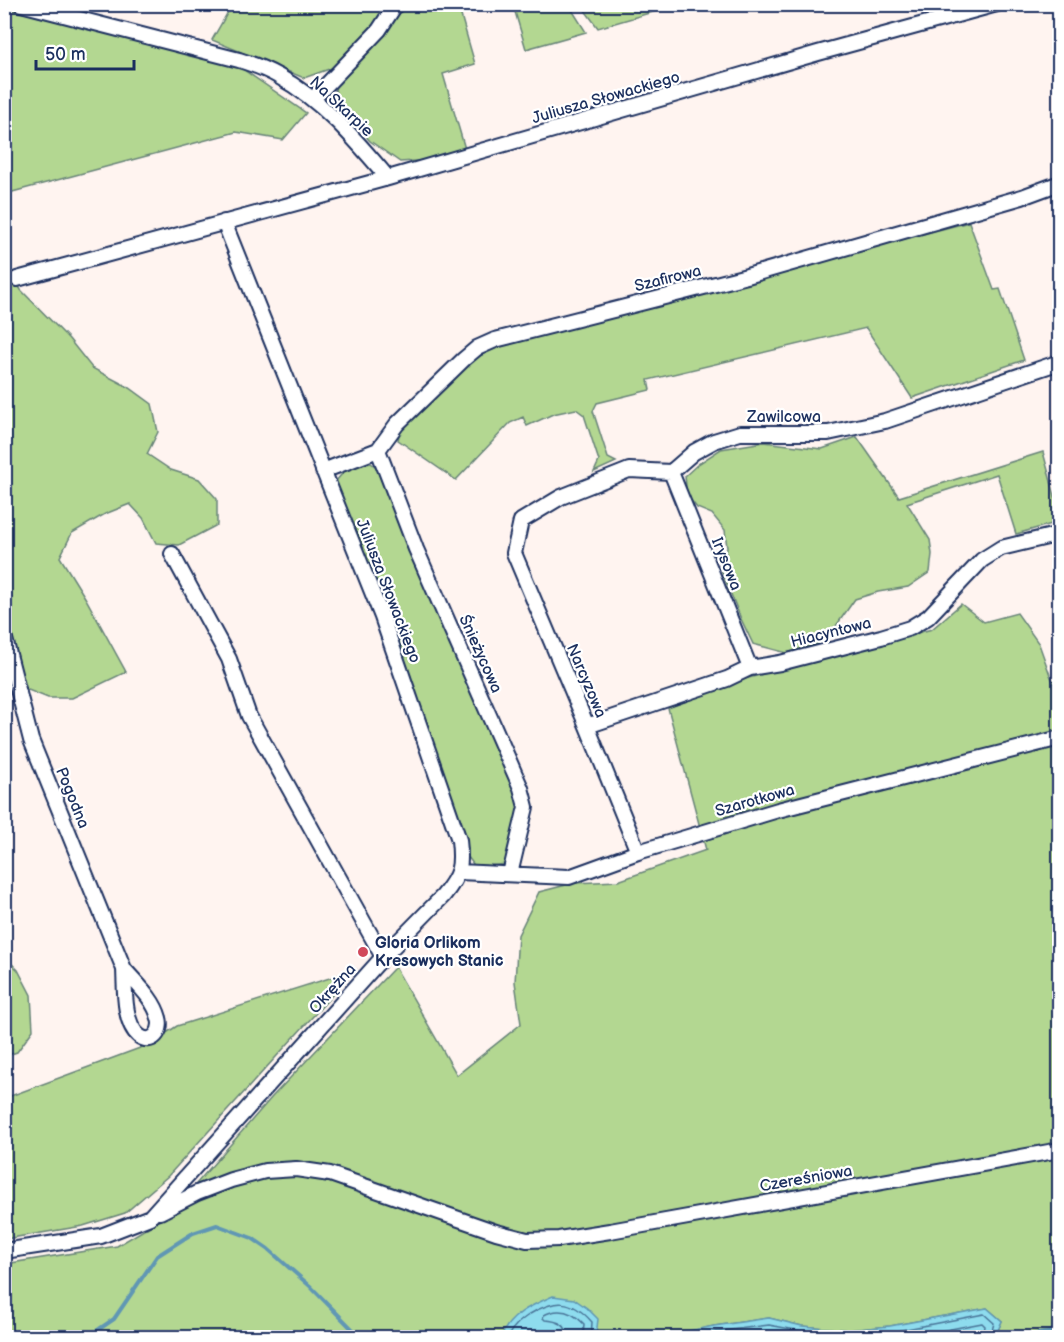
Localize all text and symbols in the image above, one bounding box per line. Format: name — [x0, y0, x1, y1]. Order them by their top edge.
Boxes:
scale bar — [36, 33, 134, 71]
text: 50 m — [45, 44, 86, 65]
street label: Juliusza Słowackiego — [530, 68, 682, 128]
street label: Na Skarpie — [305, 73, 377, 141]
street label: Szafirowa — [633, 262, 703, 296]
street label: Zawilcowa — [746, 408, 821, 427]
street label: Juliusza Słowackiego — [352, 516, 424, 666]
street label: Irysowa — [707, 535, 745, 593]
street label: Śnieżycowa — [454, 611, 508, 696]
street label: Hiacyntowa — [789, 614, 873, 652]
street label: Narcyzowa — [562, 641, 610, 721]
street label: Pogodna — [51, 765, 93, 831]
street label: Szarotkowa — [713, 781, 797, 821]
place label: Gloria Orlikom Kresowych Stanic — [375, 934, 504, 971]
marker: Gloria Orlikom Kresowych Stanic — [356, 945, 370, 959]
street label: Okrężna — [306, 960, 360, 1018]
street label: Czereśniowa — [758, 1162, 854, 1196]

